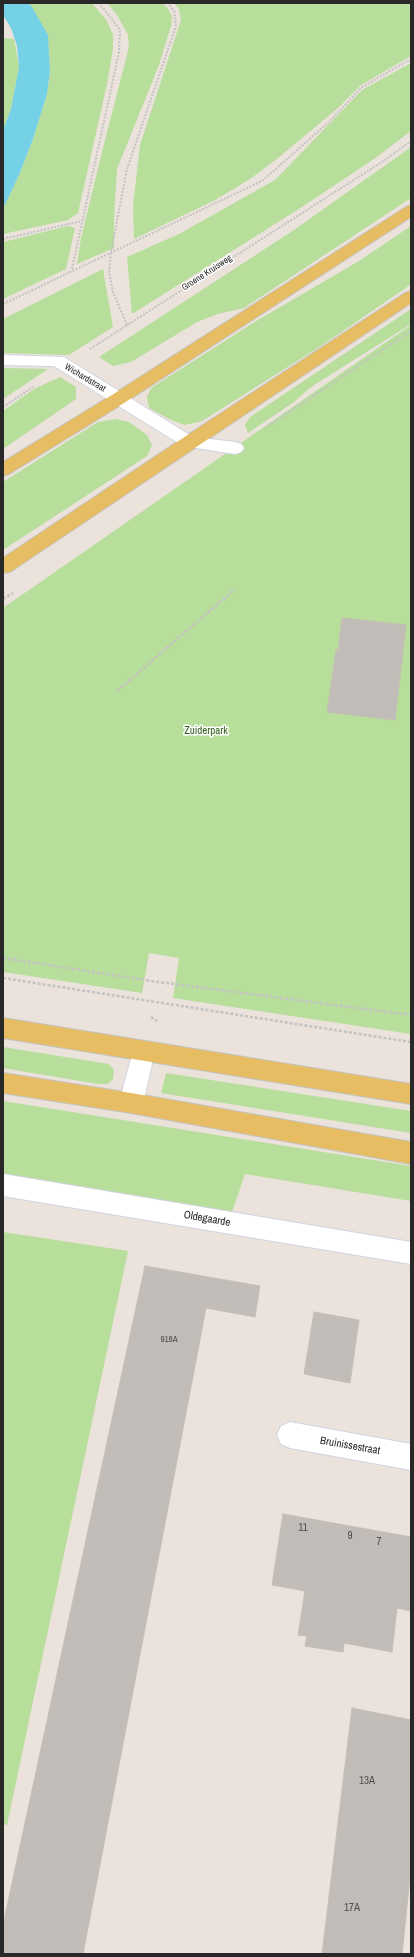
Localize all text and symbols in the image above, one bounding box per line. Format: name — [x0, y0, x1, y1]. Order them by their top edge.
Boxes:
street label: Groene Kruisweg — [180, 253, 234, 293]
street label: Wichardstraat — [63, 362, 107, 394]
park label: Zuiderpark — [184, 724, 228, 738]
street label: Oldegaarde — [183, 1208, 231, 1230]
house number: 918A — [160, 1335, 178, 1345]
street label: Bruinissestraat — [319, 1434, 381, 1458]
house number: 11 — [298, 1521, 308, 1535]
house number: 9 — [347, 1529, 353, 1543]
house number: 7 — [376, 1535, 382, 1549]
house number: 13A — [359, 1774, 375, 1788]
house number: 17A — [344, 1901, 360, 1915]

